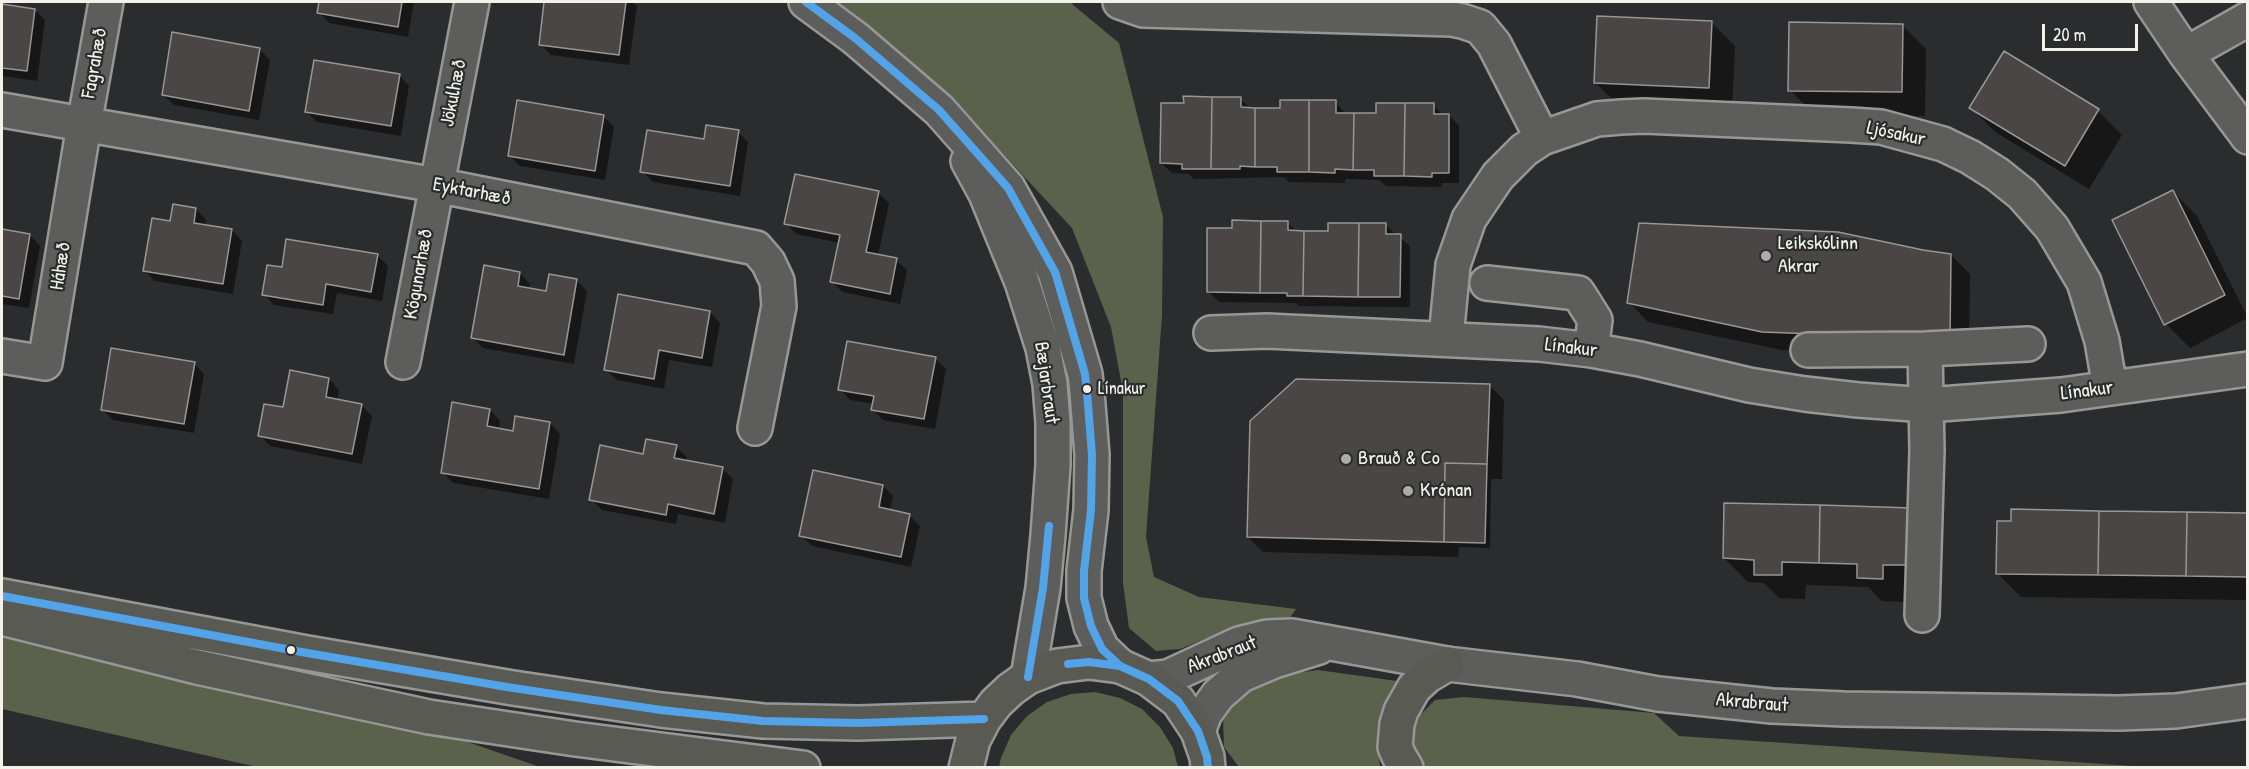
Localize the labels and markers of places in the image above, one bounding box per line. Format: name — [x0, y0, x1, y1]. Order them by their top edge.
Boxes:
place label: Leikskólinn Akrar — [1778, 232, 1858, 279]
marker: Leikskólinn Akrar — [1759, 249, 1773, 263]
place label: Línakur — [1098, 378, 1146, 400]
marker: Línakur — [1081, 383, 1093, 395]
place label: Brauð & Co — [1358, 447, 1440, 471]
marker: Brauð & Co — [1339, 452, 1353, 466]
place label: Krónan — [1420, 479, 1472, 503]
marker: Krónan — [1401, 484, 1415, 498]
unlabelled marker — [285, 644, 297, 656]

